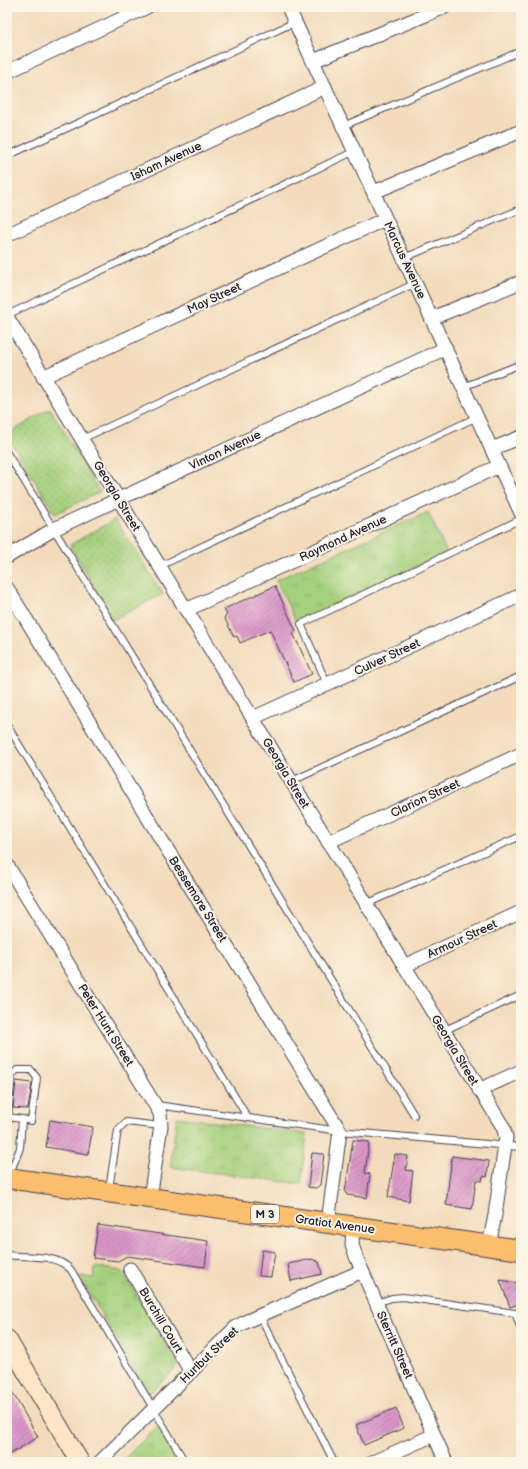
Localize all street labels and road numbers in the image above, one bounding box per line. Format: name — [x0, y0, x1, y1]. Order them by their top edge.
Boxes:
street label: Isham Avenue — [128, 138, 204, 184]
street label: Marcus Avenue — [380, 219, 429, 301]
street label: May Street — [185, 279, 244, 317]
street label: Vinton Avenue — [187, 427, 263, 474]
street label: Georgia Street — [90, 458, 144, 534]
street label: Raymond Avenue — [297, 512, 389, 565]
street label: Culver Street — [352, 636, 423, 679]
street label: Georgia Street — [259, 735, 313, 811]
street label: Clarion Street — [388, 776, 462, 821]
street label: Bessemore Street — [165, 854, 230, 945]
street label: Armour Street — [425, 917, 500, 962]
street label: Peter Hunt Street — [74, 981, 137, 1069]
street label: Georgia Street — [428, 1012, 482, 1088]
road number: M 3 — [251, 1205, 279, 1223]
street label: Gratiot Avenue — [294, 1211, 376, 1238]
street label: Burchill Court — [135, 1285, 186, 1356]
street label: Sterritt Street — [373, 1309, 416, 1382]
street label: Hurlbut Street — [177, 1324, 242, 1387]

